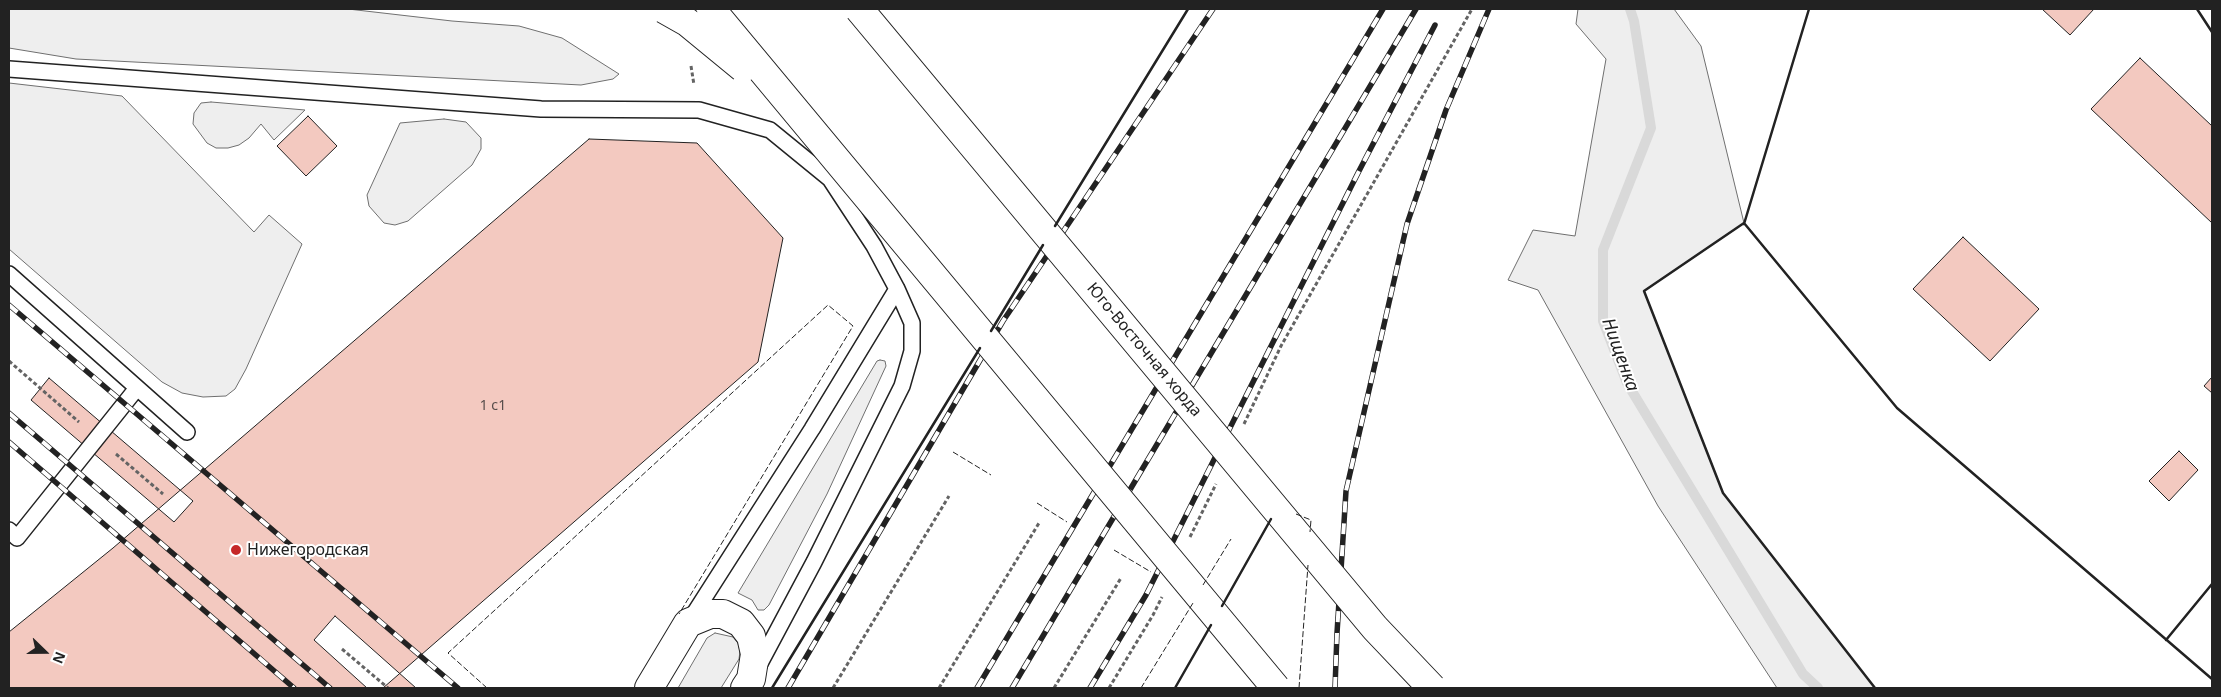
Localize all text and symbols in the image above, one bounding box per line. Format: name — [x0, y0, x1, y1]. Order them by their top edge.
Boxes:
street label: Юго-Восточная хорда — [1082, 279, 1206, 421]
water label: Нищенка — [1597, 315, 1643, 395]
house number: 1 с1 — [480, 398, 506, 414]
place label: Нижегородская — [247, 540, 369, 560]
marker: Нижегородская — [229, 543, 243, 557]
north arrow — [20, 627, 70, 677]
text: N — [48, 649, 70, 667]

